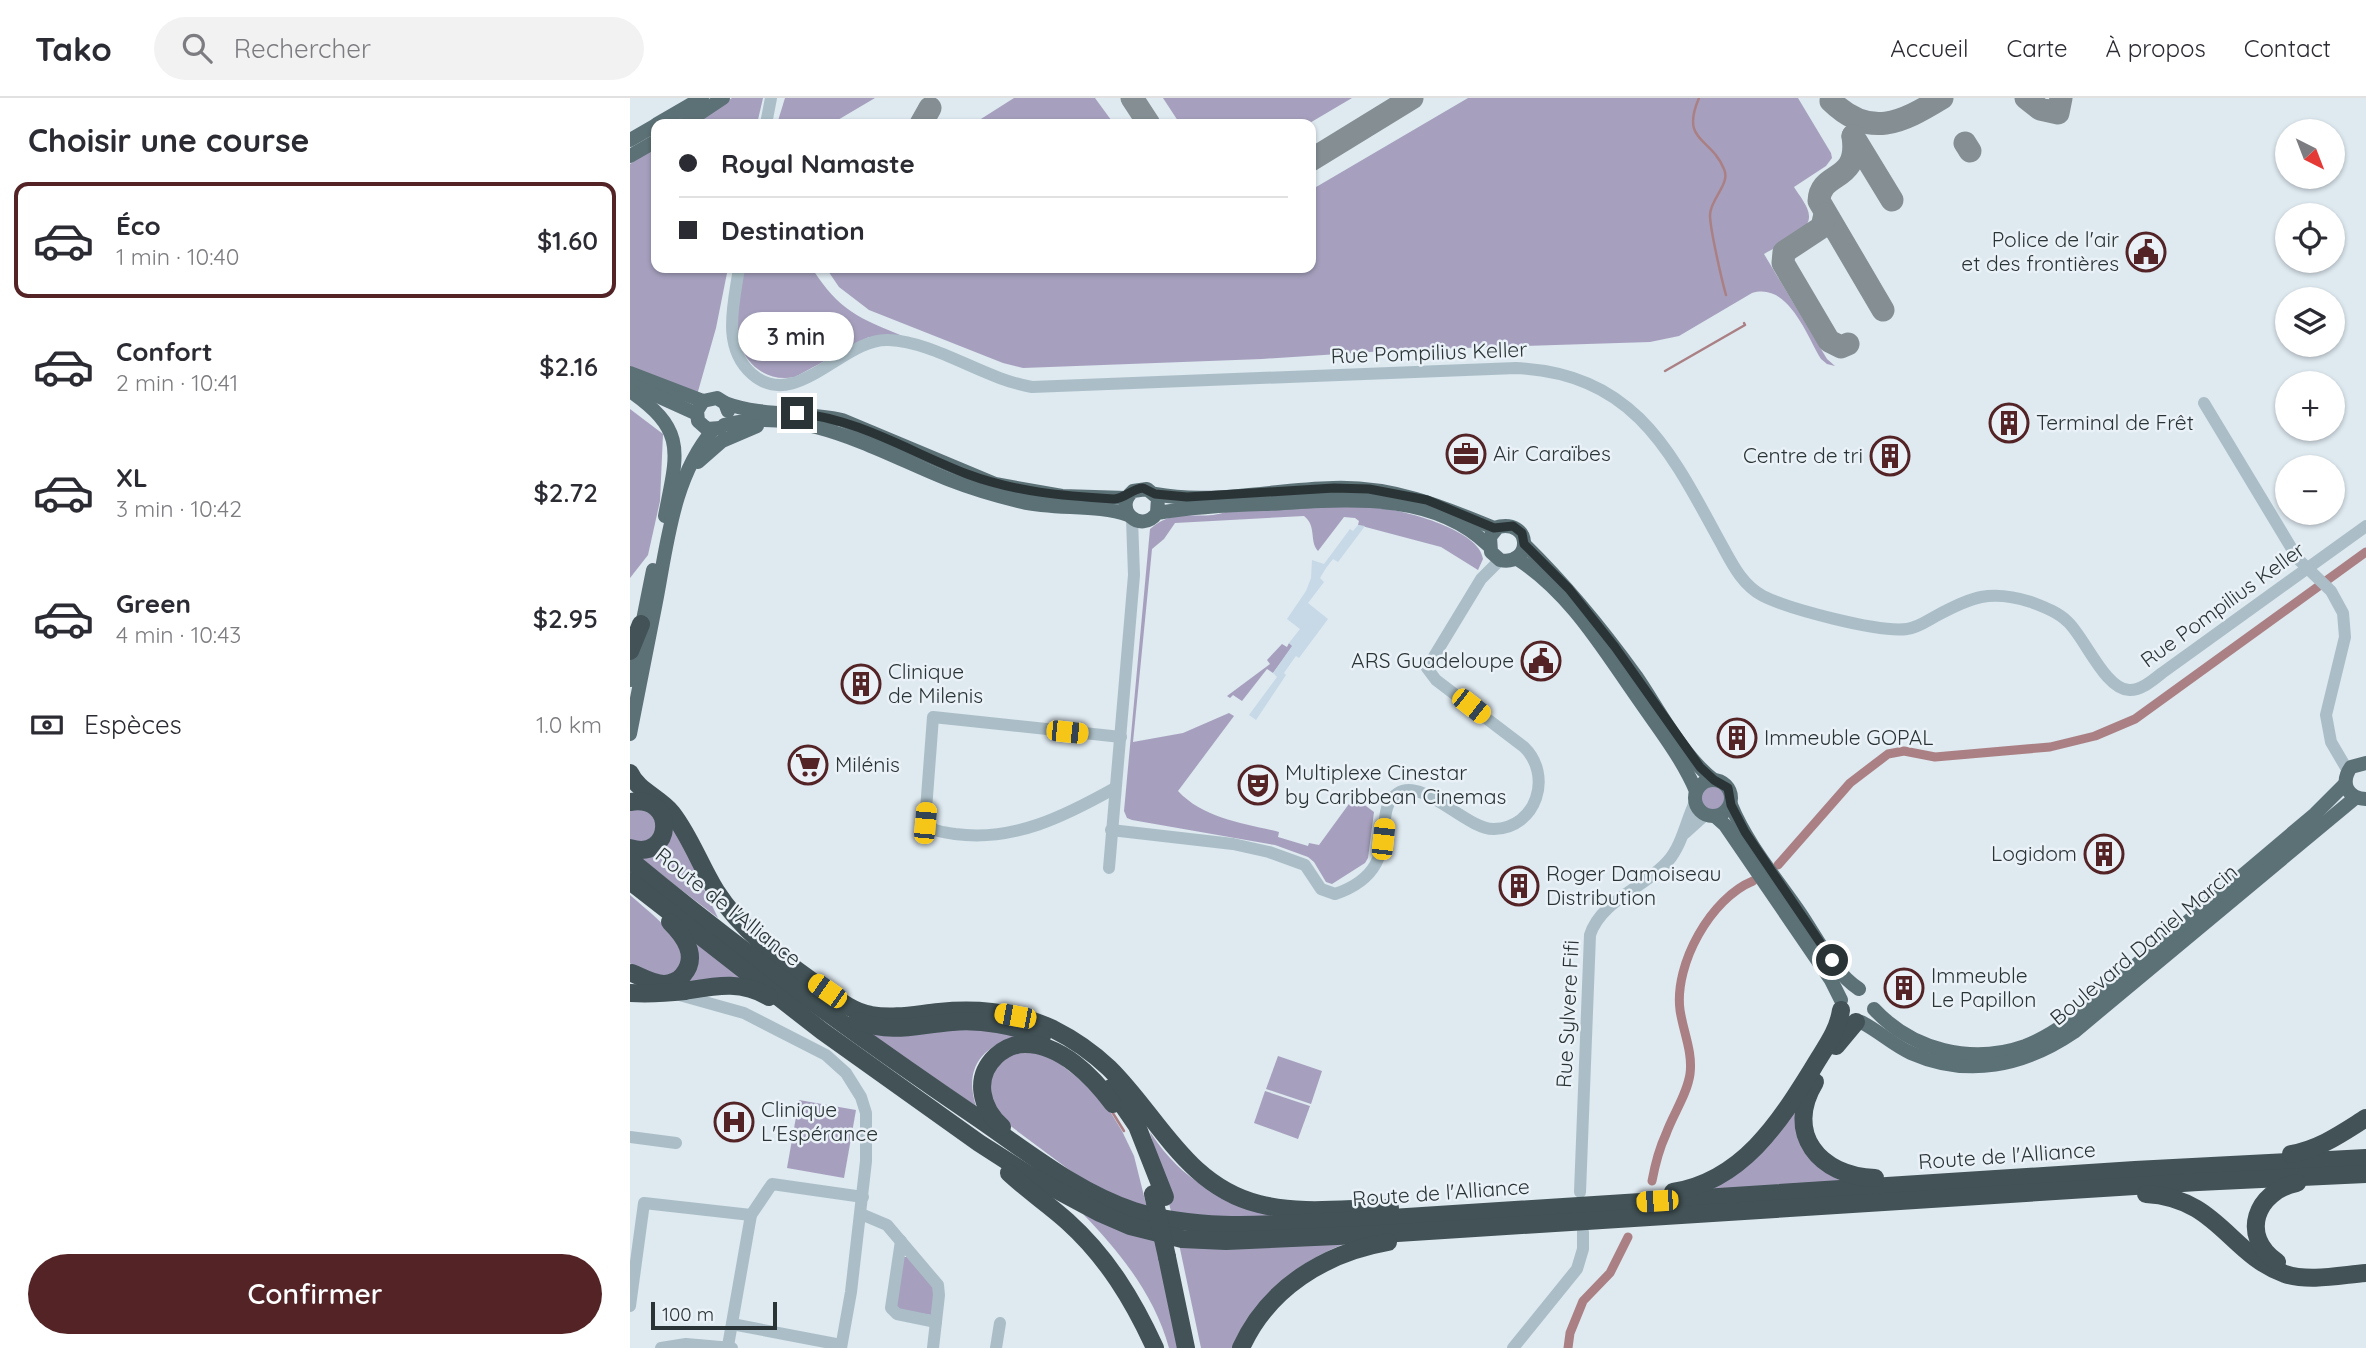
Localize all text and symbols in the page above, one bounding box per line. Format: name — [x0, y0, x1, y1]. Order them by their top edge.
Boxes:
search box — [154, 17, 644, 80]
text: Tako — [35, 28, 112, 69]
icon: search — [178, 29, 216, 67]
text: Rechercher — [234, 32, 371, 65]
text: Accueil — [1890, 33, 1969, 63]
text: Carte — [2007, 33, 2068, 63]
text: À propos — [2106, 33, 2206, 63]
text: Contact — [2244, 33, 2331, 63]
north arrow — [2275, 119, 2345, 189]
map controls — [2275, 119, 2345, 525]
text: Choisir une course — [28, 120, 309, 160]
text: Royal Namaste — [721, 147, 915, 180]
button: locate — [2275, 203, 2345, 273]
icon: car — [32, 209, 95, 272]
text: Éco — [116, 209, 161, 242]
text: Destination — [721, 214, 865, 247]
text: $1.60 — [537, 224, 598, 257]
place label: Police de l'air et des frontières — [1961, 226, 2119, 276]
public building icon: Police de l'air et des frontières — [2125, 231, 2167, 273]
text: 1 min · 10:40 — [116, 242, 239, 271]
button: layers — [2275, 287, 2345, 357]
callout: 3 min — [739, 312, 855, 360]
text: 3 min — [767, 322, 825, 351]
icon: car — [32, 335, 95, 398]
text: Confort — [116, 335, 213, 368]
street label: Rue Pompilius Keller — [1330, 336, 1528, 368]
text: $2.16 — [539, 350, 598, 383]
text: 2 min · 10:41 — [116, 368, 238, 397]
button: + — [2275, 371, 2345, 441]
route end — [781, 397, 813, 429]
building icon: Terminal de Frêt — [1988, 402, 2030, 444]
place label: Terminal de Frêt — [2036, 409, 2194, 435]
office icon: Air Caraïbes — [1445, 433, 1487, 475]
building icon: Centre de tri — [1869, 435, 1911, 477]
place label: Air Caraïbes — [1493, 440, 1611, 466]
place label: Centre de tri — [1743, 442, 1863, 468]
button: − — [2275, 455, 2345, 525]
icon: car — [32, 461, 95, 524]
text: XL — [116, 461, 148, 494]
text: $2.72 — [534, 476, 598, 509]
text: 3 min · 10:42 — [116, 494, 242, 523]
street label: Rue Pompilius Keller — [2135, 536, 2310, 672]
icon: car — [32, 587, 95, 650]
text: Green — [116, 587, 191, 620]
text: $2.95 — [533, 602, 598, 635]
text: 4 min · 10:43 — [116, 620, 241, 649]
public building icon: ARS Guadeloupe — [1520, 640, 1562, 682]
place label: ARS Guadeloupe — [1351, 647, 1514, 673]
place label: Clinique de Milenis — [888, 658, 983, 708]
building icon: Clinique de Milenis — [840, 663, 882, 705]
car — [1448, 685, 1495, 727]
icon: cash — [28, 706, 66, 744]
text: Espèces — [84, 708, 182, 741]
text: 1.0 km — [536, 710, 602, 739]
building icon: Immeuble GOPAL — [1716, 717, 1758, 759]
car — [1046, 719, 1089, 745]
place label: Immeuble GOPAL — [1764, 724, 1933, 750]
supermarket icon: Milénis — [787, 744, 829, 786]
place label: Milénis — [835, 751, 900, 777]
place label: Multiplexe Cinestar by Caribbean Cinemas — [1285, 759, 1506, 809]
theatre icon: Multiplexe Cinestar by Caribbean Cinemas — [1237, 764, 1279, 806]
car — [913, 801, 938, 845]
car — [1371, 817, 1396, 861]
building icon: Logidom — [2083, 833, 2125, 875]
place label: Logidom — [1991, 840, 2077, 866]
street label: Route de l'Alliance — [651, 841, 807, 971]
street label: Boulevard Daniel Marcin — [2044, 858, 2242, 1030]
place label: Roger Damoiseau Distribution — [1546, 860, 1721, 910]
building icon: Roger Damoiseau Distribution — [1498, 865, 1540, 907]
street label: Rue Sylvere Fifi — [1550, 939, 1584, 1089]
route start — [1816, 944, 1848, 976]
place label: Immeuble Le Papillon — [1931, 962, 2036, 1012]
building icon: Immeuble Le Papillon — [1883, 967, 1925, 1009]
car — [804, 970, 851, 1012]
car — [993, 1002, 1038, 1030]
place label: Clinique L'Espérance — [761, 1096, 878, 1146]
hospital icon: Clinique L'Espérance — [713, 1101, 755, 1143]
street label: Route de l'Alliance — [1917, 1136, 2097, 1174]
street label: Route de l'Alliance — [1351, 1173, 1531, 1211]
car — [1636, 1189, 1679, 1213]
button: Confirmer — [28, 1254, 602, 1334]
scale bar — [651, 1299, 777, 1331]
text: 100 m — [662, 1302, 714, 1326]

